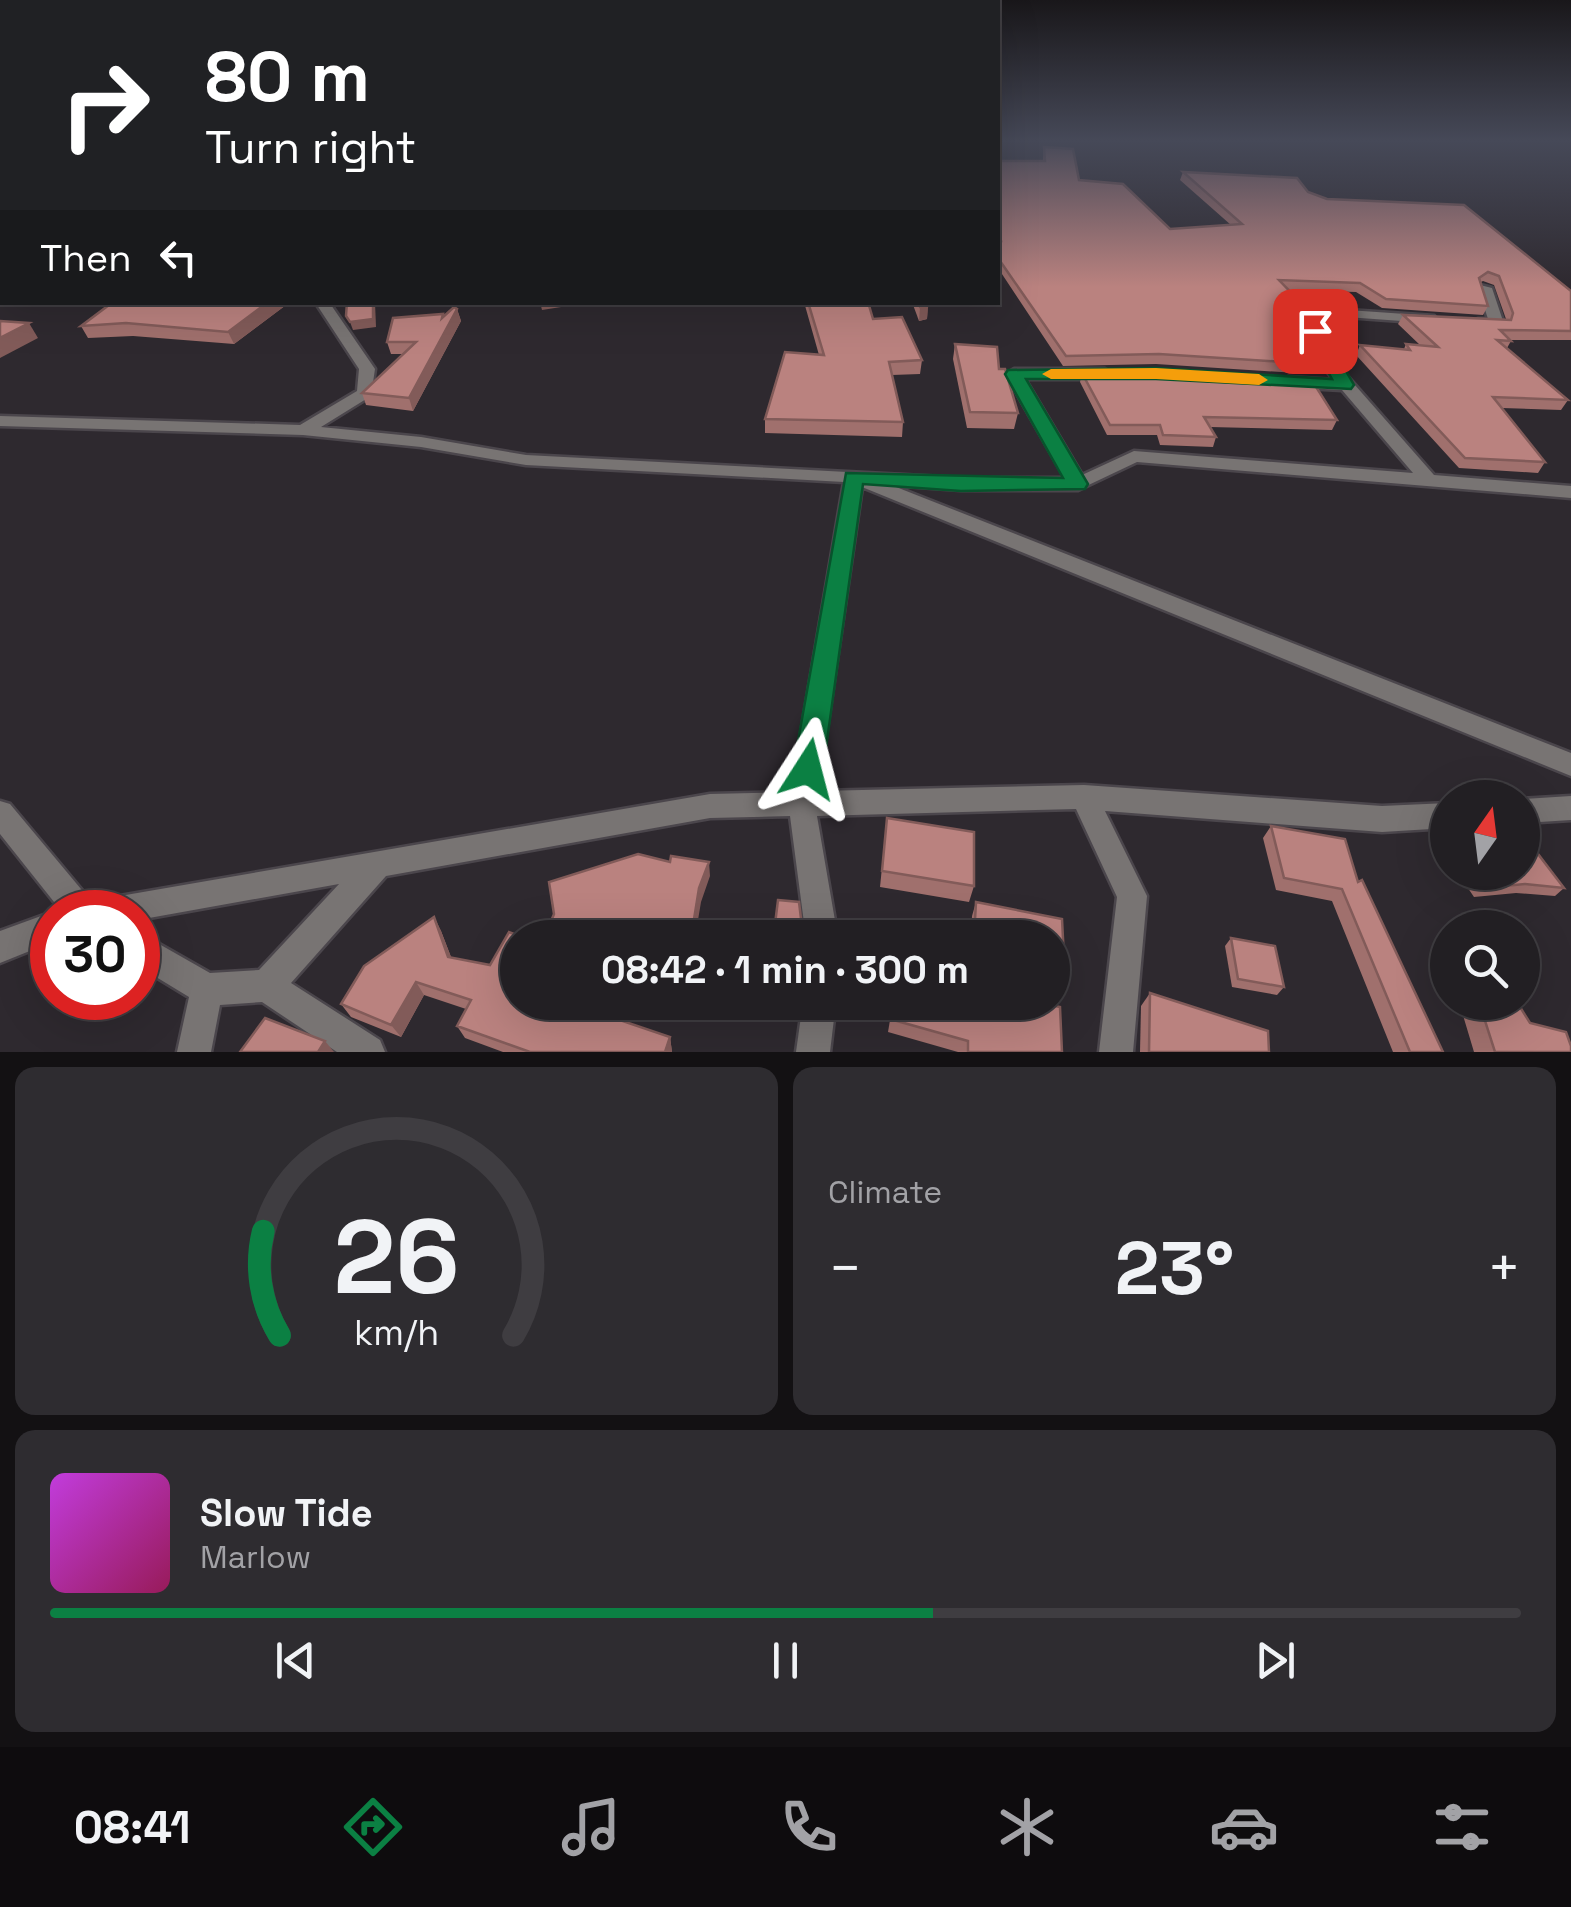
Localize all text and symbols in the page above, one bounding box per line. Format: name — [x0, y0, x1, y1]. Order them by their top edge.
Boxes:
text: 80 m — [205, 32, 370, 121]
icon: right — [40, 40, 170, 170]
text: Turn right — [205, 119, 416, 176]
icon: left — [151, 230, 206, 285]
text: Then — [40, 234, 131, 282]
pin — [1273, 289, 1358, 374]
icon: arrive — [1288, 304, 1343, 359]
position arrow — [756, 717, 860, 821]
north arrow — [1430, 780, 1540, 890]
map controls — [1430, 780, 1540, 1020]
speed limit sign: 30 — [30, 890, 160, 1020]
button: search — [1430, 910, 1540, 1020]
text: 08:42 · 1 min · 300 m — [601, 946, 969, 994]
text: Climate — [828, 1172, 942, 1212]
text: 26 — [333, 1191, 460, 1323]
text: 23° — [1115, 1220, 1234, 1316]
text: − — [828, 1233, 862, 1303]
text: + — [1487, 1233, 1521, 1303]
text: km/h — [354, 1310, 439, 1355]
text: Slow Tide — [200, 1489, 373, 1537]
text: Marlow — [200, 1537, 311, 1577]
icon: previous — [268, 1633, 323, 1688]
icon: pause — [758, 1633, 813, 1688]
icon: next — [1248, 1633, 1303, 1688]
icon: directions — [338, 1792, 408, 1862]
icon: music — [556, 1792, 626, 1862]
icon: phone — [774, 1792, 844, 1862]
icon: climate — [992, 1792, 1062, 1862]
icon: car — [1209, 1792, 1279, 1862]
icon: filters — [1427, 1792, 1497, 1862]
text: 08:41 — [74, 1799, 191, 1856]

